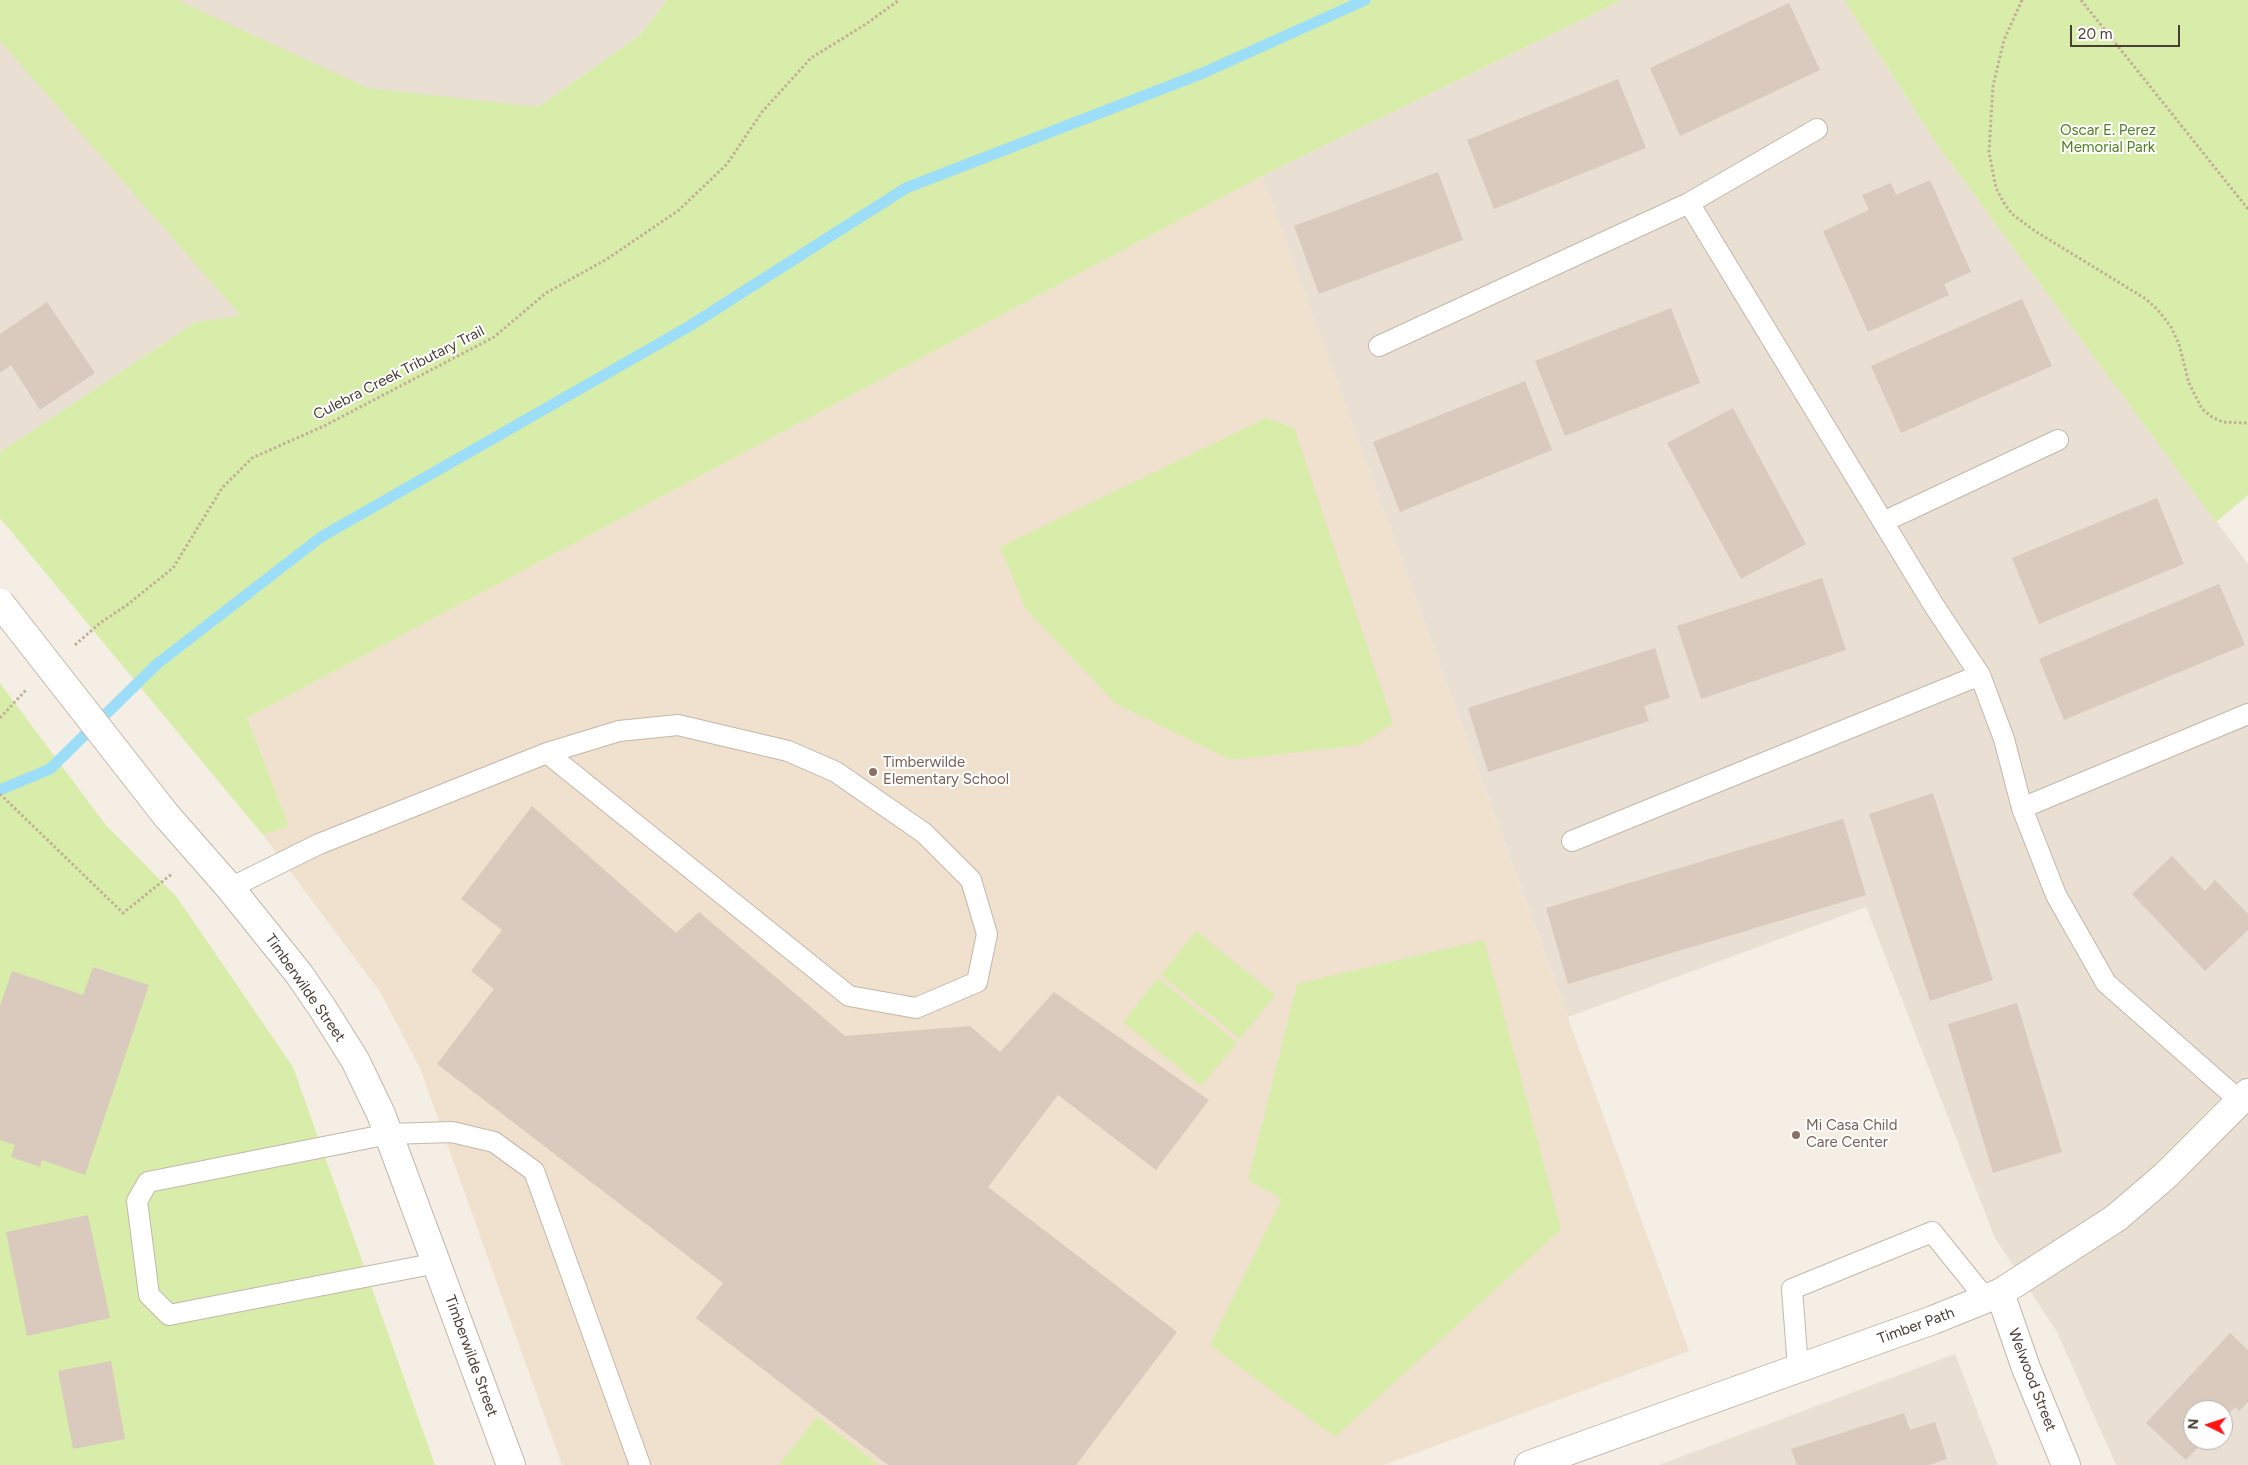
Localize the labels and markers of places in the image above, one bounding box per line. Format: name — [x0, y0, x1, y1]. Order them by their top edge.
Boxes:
place label: Timberwilde Elementary School — [883, 754, 1009, 789]
marker: Timberwilde Elementary School — [867, 766, 879, 778]
place label: Mi Casa Child Care Center — [1806, 1117, 1897, 1152]
marker: Mi Casa Child Care Center — [1790, 1129, 1802, 1141]

